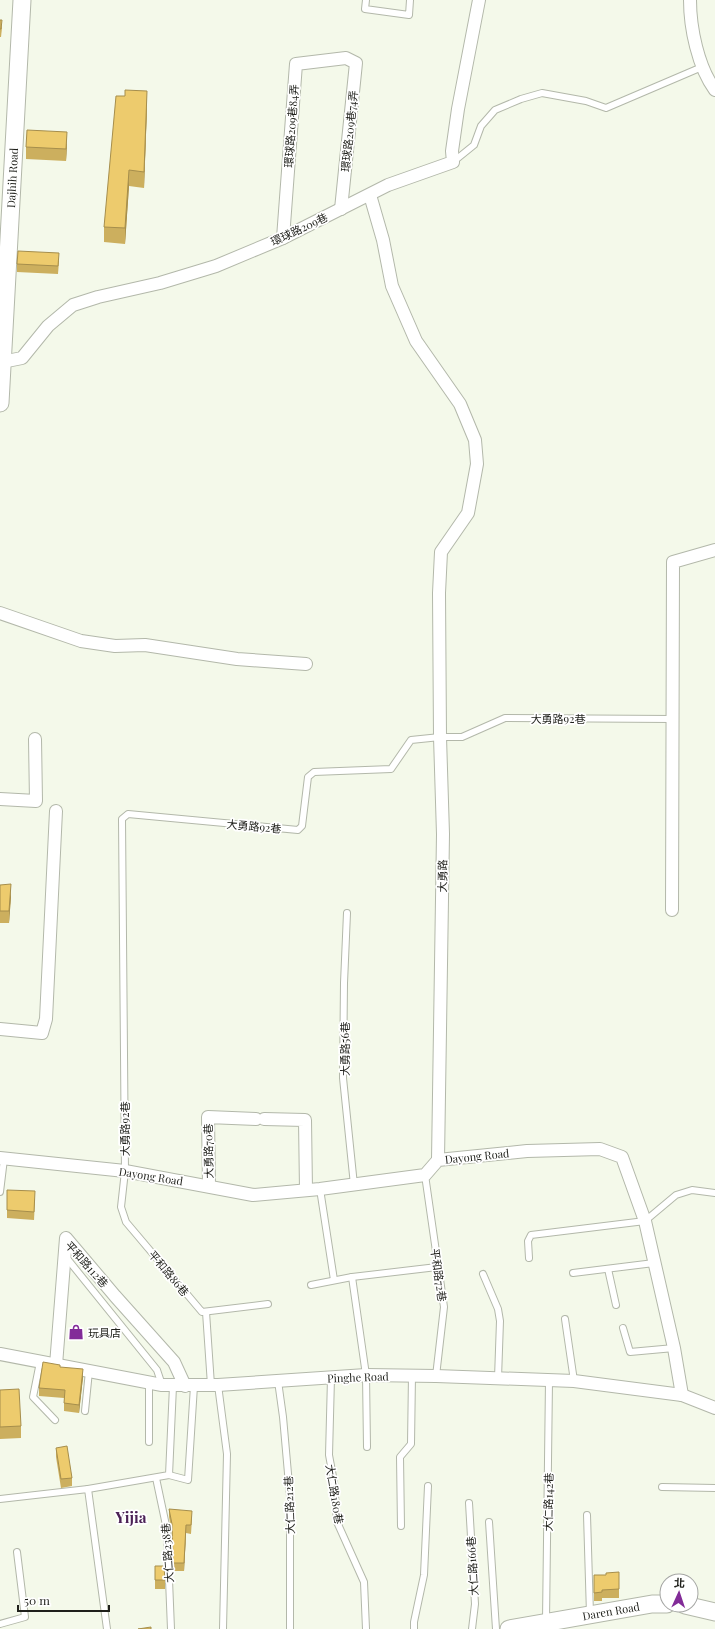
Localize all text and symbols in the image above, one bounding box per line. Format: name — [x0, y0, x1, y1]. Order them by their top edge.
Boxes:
street label: 環球路209巷84弄 — [281, 84, 301, 168]
street label: 環球路209巷74弄 — [337, 89, 361, 173]
street label: Dajhih Road — [3, 147, 21, 208]
street label: 環球路209巷 — [268, 209, 330, 249]
street label: 大勇路92巷 — [531, 711, 585, 726]
street label: 大勇路92巷 — [226, 816, 282, 836]
street label: 大勇路 — [434, 859, 450, 893]
street label: 大勇路56巷 — [337, 1022, 352, 1076]
street label: 大勇路92巷 — [117, 1102, 132, 1156]
street label: 大勇路70巷 — [200, 1123, 216, 1179]
street label: Dayong Road — [444, 1145, 511, 1167]
street label: Dayong Road — [118, 1164, 185, 1189]
street label: 平和路112巷 — [62, 1238, 112, 1290]
street label: 平和路86巷 — [145, 1247, 193, 1299]
street label: 平和路72巷 — [428, 1247, 450, 1303]
shop icon: 玩具店 — [67, 1323, 85, 1341]
place label: 玩具店 — [88, 1325, 121, 1340]
street label: Pinghe Road — [327, 1368, 390, 1386]
street label: 大仁路180巷 — [323, 1463, 347, 1525]
street label: 大仁路142巷 — [540, 1472, 556, 1532]
street label: 大仁路212巷 — [280, 1475, 298, 1535]
district label: Yijia — [115, 1507, 147, 1527]
street label: 大仁路238巷 — [157, 1523, 177, 1583]
street label: 大仁路166巷 — [463, 1536, 481, 1596]
north arrow — [659, 1573, 699, 1613]
text: 北 — [674, 1575, 685, 1590]
scale bar — [18, 1587, 109, 1613]
text: 50 m — [24, 1592, 50, 1608]
street label: Daren Road — [581, 1598, 641, 1623]

